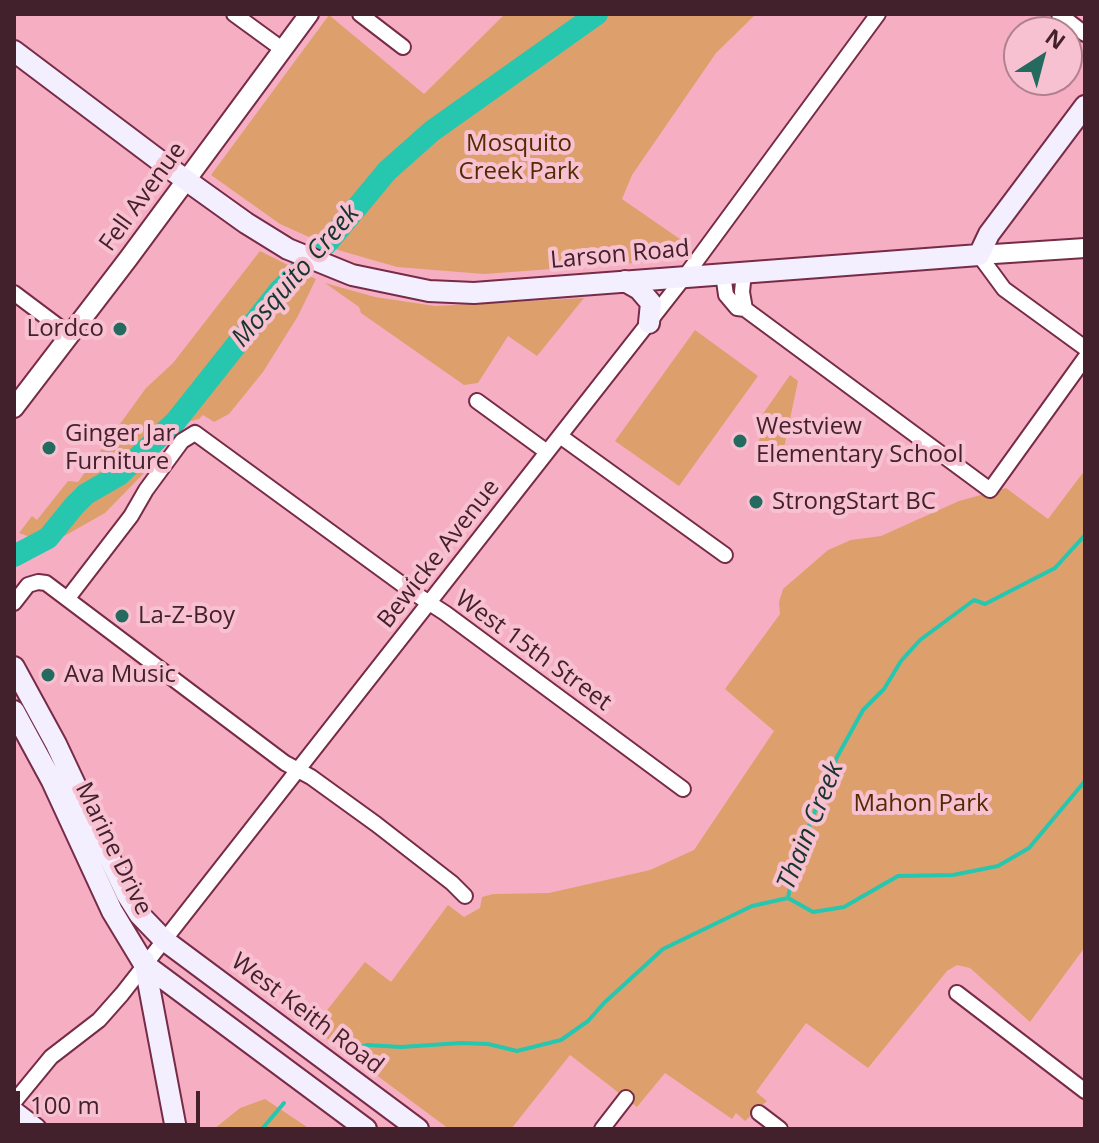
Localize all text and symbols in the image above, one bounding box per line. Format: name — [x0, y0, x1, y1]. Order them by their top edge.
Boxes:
north arrow — [1003, 16, 1083, 96]
text: N — [1040, 21, 1072, 56]
park label: Mosquito Creek Park — [459, 130, 579, 186]
street label: Fell Avenue — [94, 137, 192, 257]
water label: Mosquito Creek — [226, 198, 366, 354]
street label: Larson Road — [549, 235, 691, 275]
place label: Lordco — [27, 315, 104, 343]
marker: Lordco — [111, 320, 129, 338]
place label: Westview Elementary School — [756, 413, 964, 469]
place label: Ginger Jar Furniture — [65, 420, 175, 476]
marker: Westview Elementary School — [731, 432, 749, 450]
marker: Ginger Jar Furniture — [40, 439, 58, 457]
street label: Bewicke Avenue — [372, 474, 506, 634]
place label: StrongStart BC — [772, 488, 936, 516]
marker: StrongStart BC — [747, 493, 765, 511]
street label: West 15th Street — [449, 585, 617, 717]
place label: La-Z-Boy — [138, 602, 235, 630]
marker: La-Z-Boy — [113, 607, 131, 625]
place label: Ava Music — [64, 661, 176, 689]
marker: Ava Music — [39, 666, 57, 684]
water label: Thain Creek — [771, 758, 851, 894]
street label: Marine Drive — [69, 778, 157, 920]
park label: Mahon Park — [853, 790, 989, 818]
street label: West Keith Road — [225, 947, 389, 1081]
scale bar — [20, 1075, 204, 1125]
text: 100 m — [30, 1088, 100, 1121]

